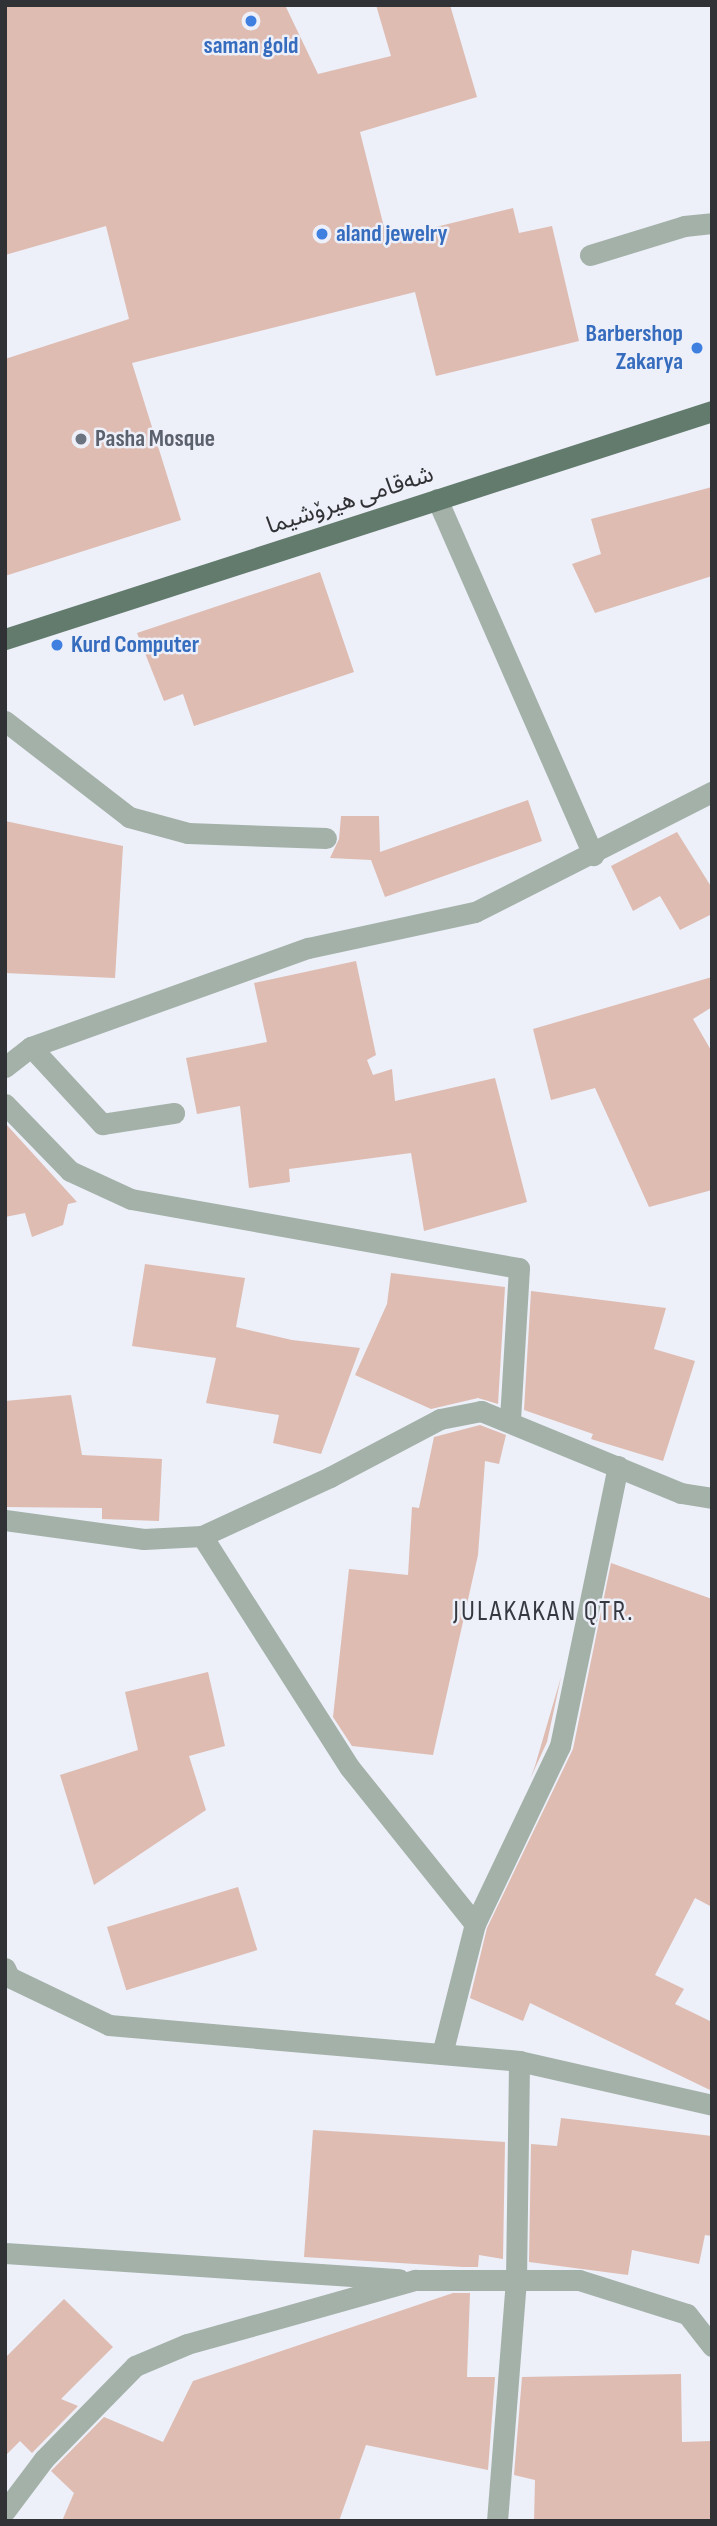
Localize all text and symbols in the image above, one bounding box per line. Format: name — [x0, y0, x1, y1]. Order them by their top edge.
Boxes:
marker: saman gold — [243, 13, 259, 29]
place label: saman gold — [204, 32, 298, 60]
place label: aland jewelry — [336, 220, 447, 248]
marker: aland jewelry — [314, 226, 330, 242]
place label: Barbershop Zakarya — [586, 320, 683, 376]
marker: Barbershop Zakarya — [689, 340, 705, 356]
place label: Pasha Mosque — [95, 425, 215, 453]
marker: Pasha Mosque — [73, 431, 89, 447]
street label: شەقامی هیرۆشیما — [263, 459, 437, 541]
place label: Kurd Computer — [71, 631, 199, 659]
marker: Kurd Computer — [49, 637, 65, 653]
district label: JULAKAKAN QTR. — [455, 1595, 633, 1629]

